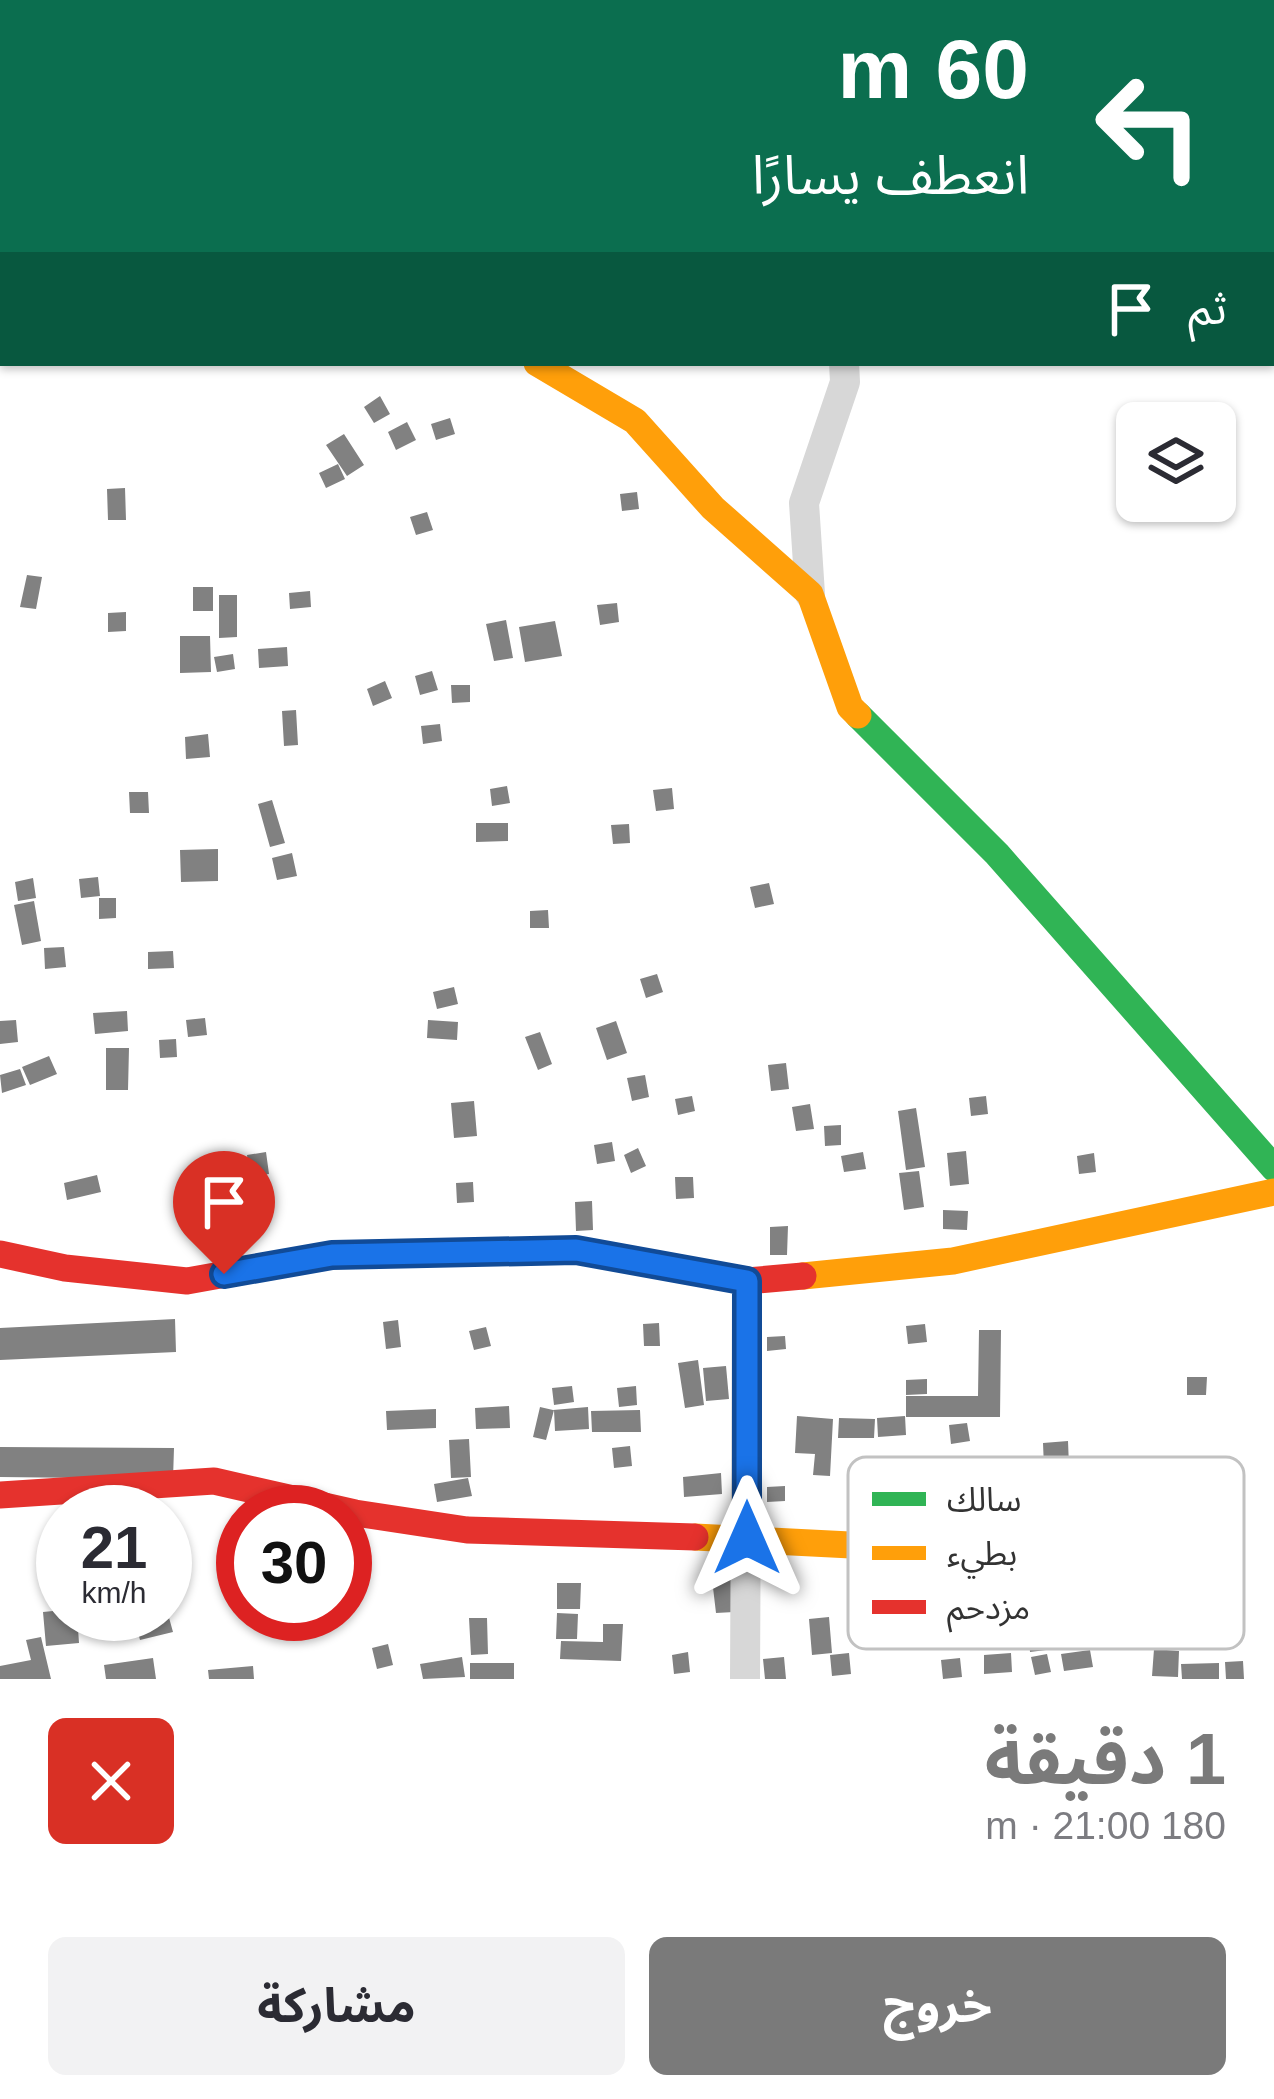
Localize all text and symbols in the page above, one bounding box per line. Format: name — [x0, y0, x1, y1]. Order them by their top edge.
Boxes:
text: 60 m — [838, 22, 1029, 116]
icon: left — [1071, 48, 1227, 204]
text: انعطف يسارًا — [752, 145, 1029, 205]
icon: arrive — [1098, 276, 1164, 342]
text: ثم — [1188, 283, 1227, 334]
map controls — [1116, 402, 1236, 522]
button: layers — [1116, 402, 1236, 522]
pin — [173, 1151, 275, 1274]
icon: arrive — [191, 1169, 257, 1235]
legend — [848, 1457, 1244, 1649]
position arrow — [684, 1475, 810, 1601]
text: سالك — [947, 1481, 1021, 1518]
speed limit sign: 30 — [216, 1485, 372, 1641]
text: 21 — [81, 1514, 147, 1581]
text: بطيء — [947, 1535, 1017, 1579]
text: km/h — [81, 1576, 147, 1609]
text: مزدحم — [947, 1589, 1030, 1633]
button: close — [48, 1718, 174, 1844]
text: 1 دقيقة — [985, 1719, 1226, 1799]
text: 180 m · 21:00 — [985, 1804, 1226, 1847]
button: مشاركة — [48, 1937, 625, 2075]
button: خروج — [649, 1937, 1226, 2075]

